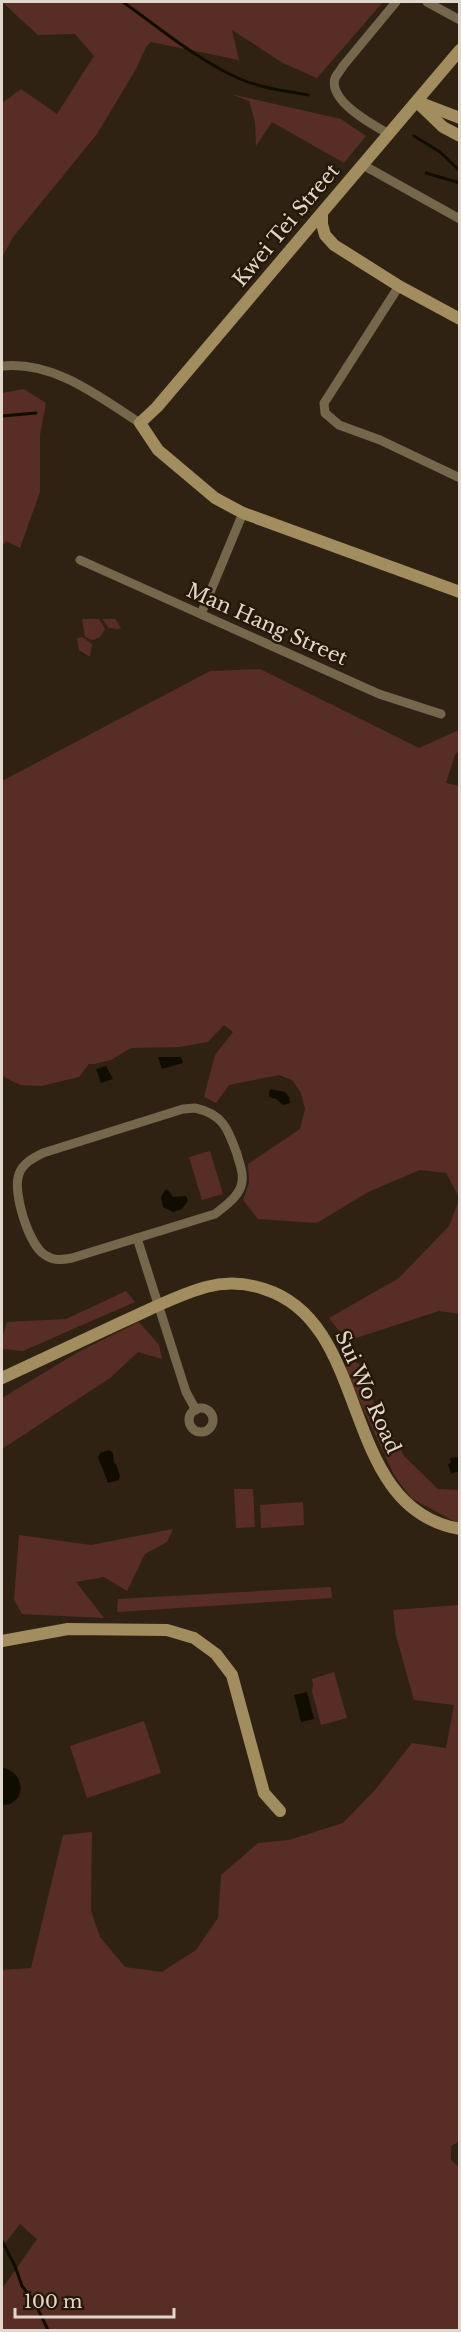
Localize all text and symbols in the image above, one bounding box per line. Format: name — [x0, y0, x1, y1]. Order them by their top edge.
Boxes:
street label: Kwei Tei Street — [228, 159, 344, 291]
street label: Man Hang Street — [183, 578, 351, 670]
street label: Sui Wo Road — [330, 1327, 406, 1457]
scale bar — [15, 2281, 174, 2319]
text: 100 m — [24, 2291, 82, 2313]

